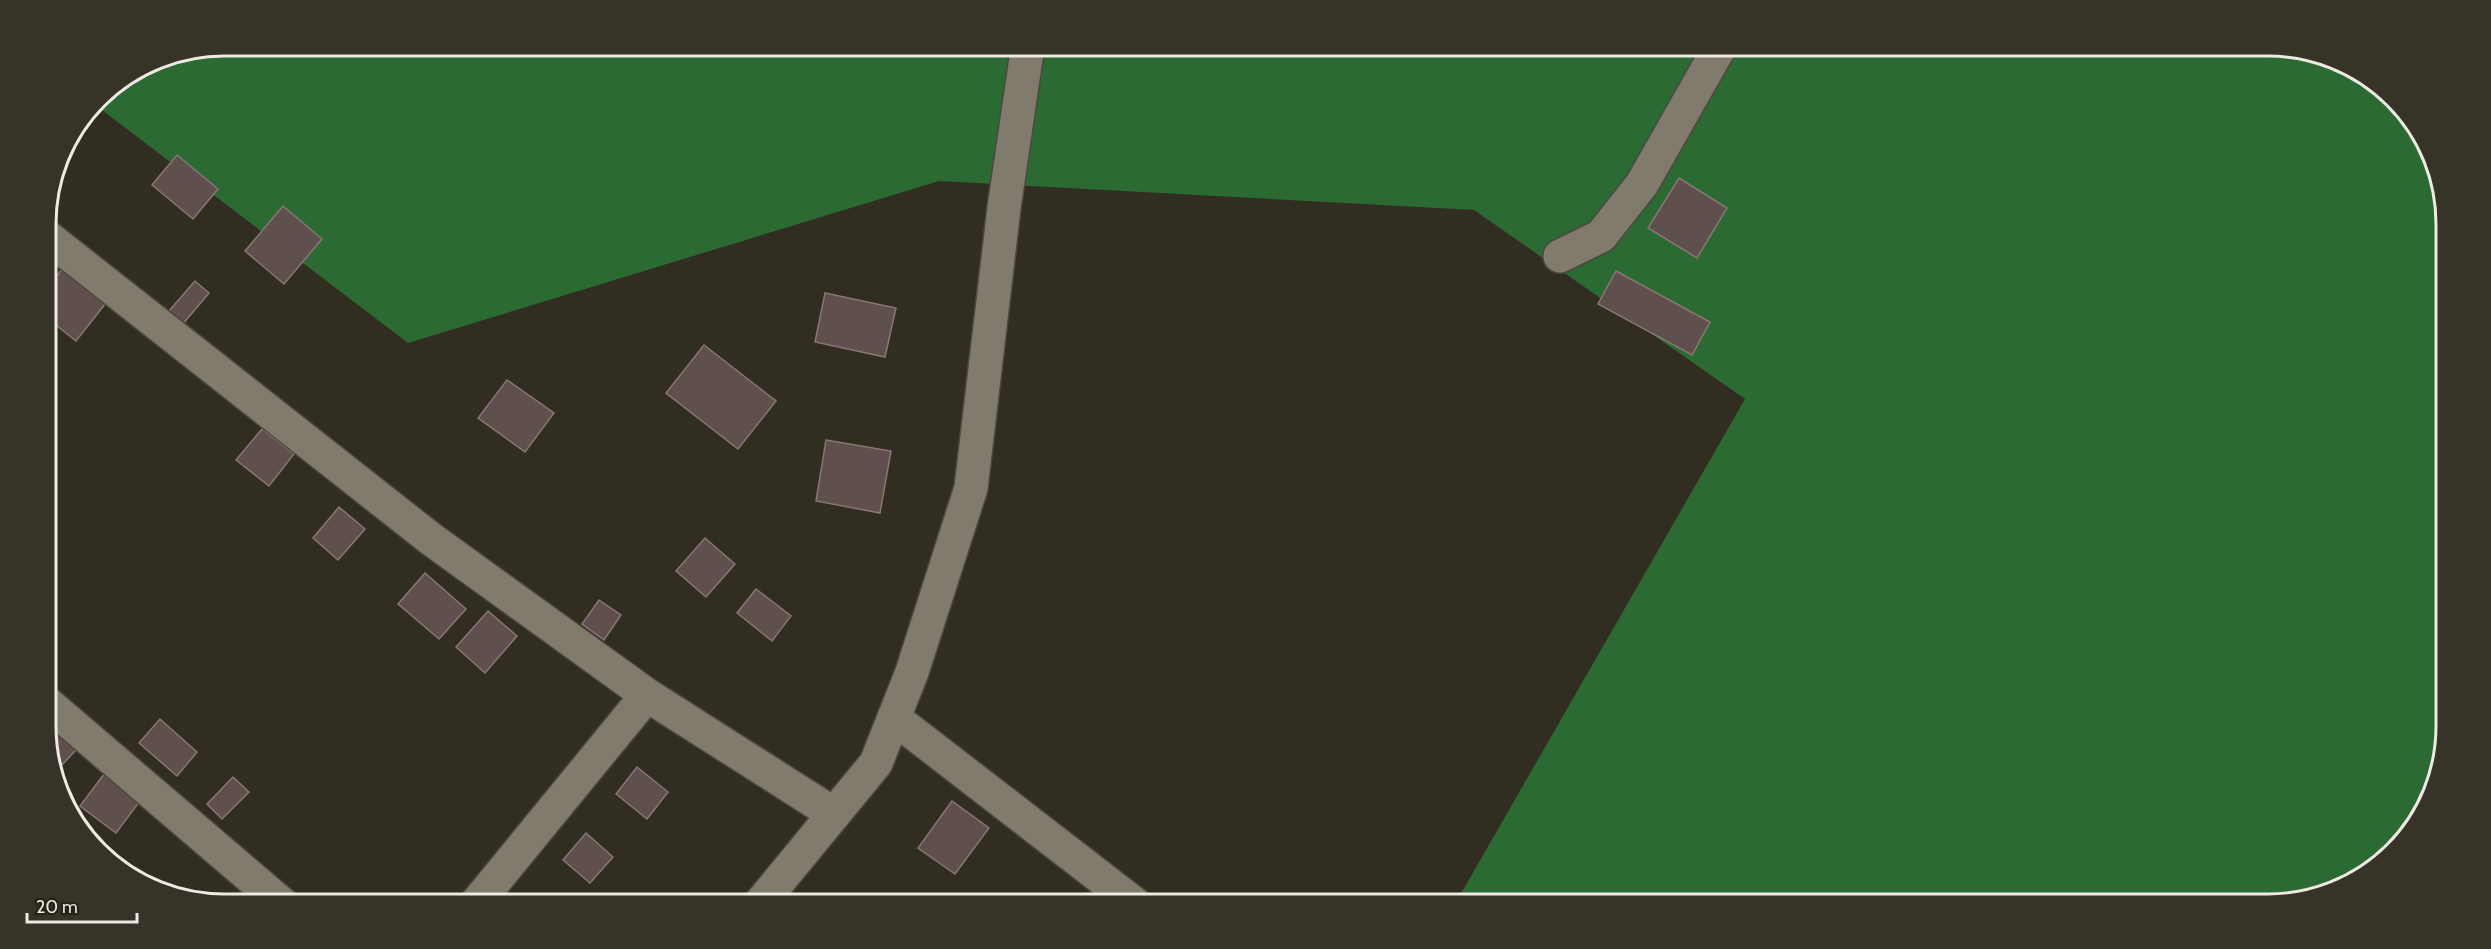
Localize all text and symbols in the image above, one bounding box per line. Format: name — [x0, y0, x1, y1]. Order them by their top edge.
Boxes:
scale bar — [27, 886, 136, 924]
text: 20 m — [36, 896, 78, 918]

